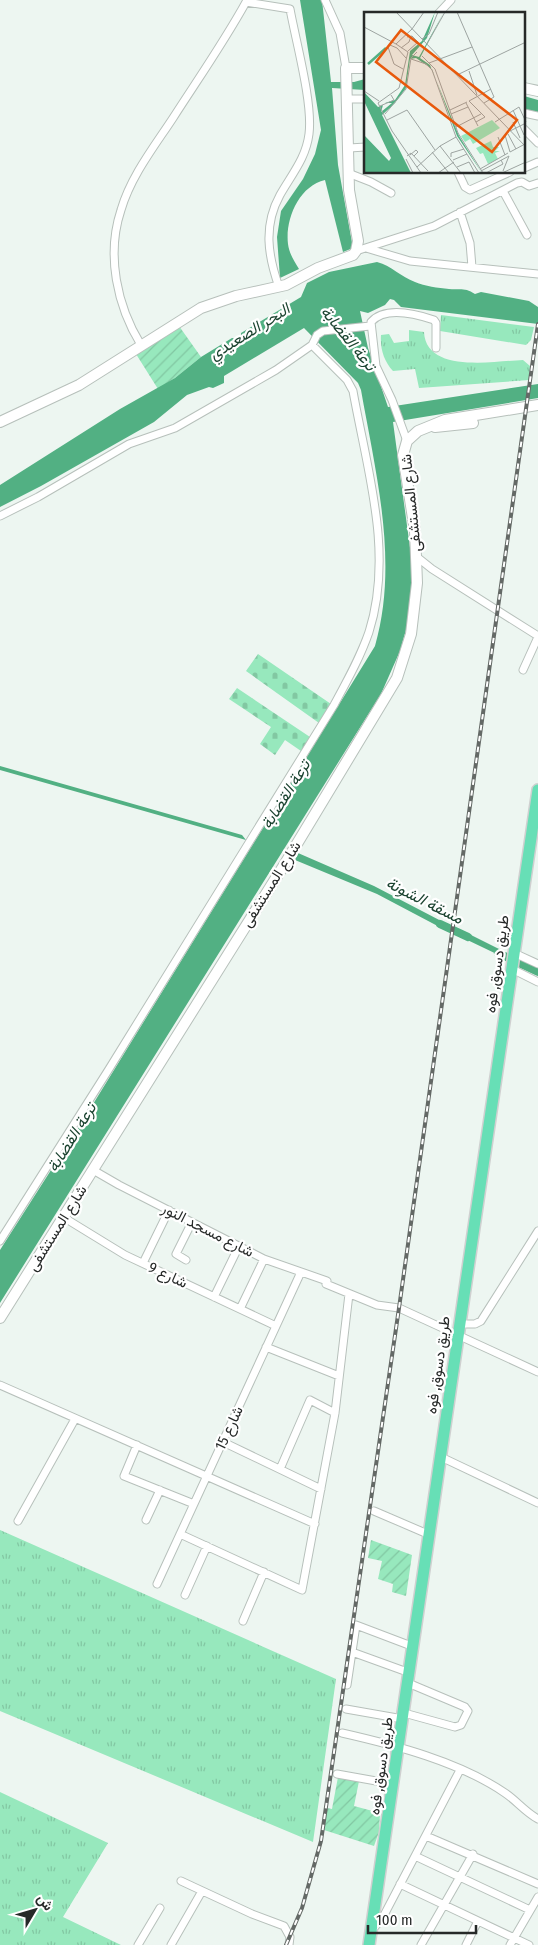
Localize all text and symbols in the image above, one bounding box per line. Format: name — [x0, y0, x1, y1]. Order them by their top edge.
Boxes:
inset map — [364, 12, 526, 174]
water label: البحر الصعيدي — [205, 298, 297, 367]
water label: ترعة القضابة — [316, 302, 382, 377]
street label: شارع المستشفى — [397, 453, 427, 553]
water label: ترعة القضابة — [257, 755, 316, 833]
street label: شارع المستشفى — [237, 838, 306, 931]
water label: مسقة الشونة — [383, 873, 467, 929]
street label: طريق دسوق, فوه — [481, 914, 514, 1014]
water label: ترعة القضابة — [43, 1098, 102, 1176]
street label: شارع المستشفى — [23, 1182, 92, 1275]
street label: شارع مسجد النور — [157, 1199, 257, 1263]
street label: شارع 9 — [145, 1258, 191, 1294]
street label: طريق دسوق, فوه — [422, 1315, 455, 1415]
street label: شارع 15 — [211, 1403, 249, 1454]
street label: طريق دسوق, فوه — [365, 1716, 398, 1816]
north arrow — [10, 1885, 60, 1935]
text: ش — [33, 1890, 57, 1914]
scale bar — [368, 1902, 476, 1934]
text: 100 m — [376, 1911, 413, 1929]

